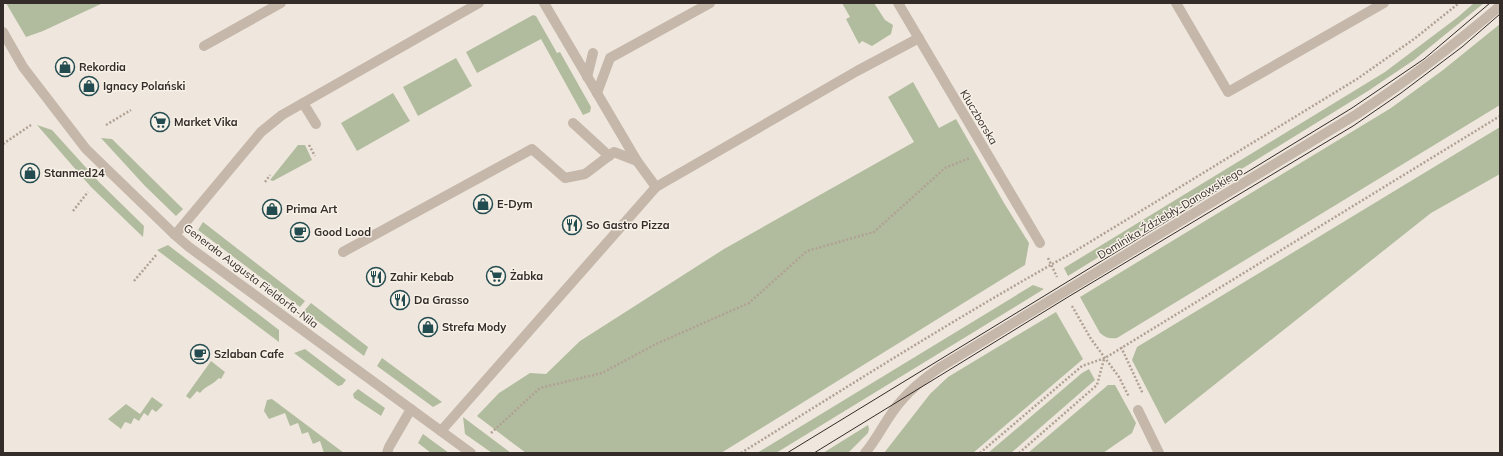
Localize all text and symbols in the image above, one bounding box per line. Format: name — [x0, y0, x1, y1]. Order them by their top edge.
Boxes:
shop icon: Rekordia — [54, 56, 76, 78]
place label: Rekordia — [79, 60, 126, 74]
shop icon: Ignacy Polański — [78, 75, 100, 97]
place label: Ignacy Polański — [103, 79, 186, 93]
street label: Kluczborska — [957, 87, 1001, 147]
supermarket icon: Market Vika — [149, 111, 171, 133]
place label: Market Vika — [174, 115, 238, 129]
shop icon: Stanmed24 — [19, 162, 41, 184]
street label: Dominika Ździebły-Danowskiego — [1095, 164, 1245, 262]
place label: Stanmed24 — [44, 166, 105, 180]
shop icon: E-Dym — [472, 193, 494, 215]
place label: E-Dym — [497, 197, 533, 211]
shop icon: Prima Art — [261, 198, 283, 220]
place label: Prima Art — [286, 202, 337, 216]
restaurant icon: So Gastro Pizza — [561, 214, 583, 236]
place label: So Gastro Pizza — [586, 218, 670, 232]
street label: Generała Augusta Fieldorfa-Nila — [181, 221, 321, 331]
cafe icon: Good Lood — [289, 221, 311, 243]
place label: Good Lood — [314, 225, 371, 239]
supermarket icon: Żabka — [485, 265, 507, 287]
restaurant icon: Zahir Kebab — [365, 266, 387, 288]
place label: Żabka — [510, 268, 543, 283]
place label: Zahir Kebab — [390, 270, 454, 284]
restaurant icon: Da Grasso — [389, 289, 411, 311]
place label: Da Grasso — [414, 293, 469, 307]
shop icon: Strefa Mody — [417, 316, 439, 338]
place label: Strefa Mody — [442, 320, 506, 334]
cafe icon: Szlaban Cafe — [189, 343, 211, 365]
place label: Szlaban Cafe — [214, 347, 284, 361]

